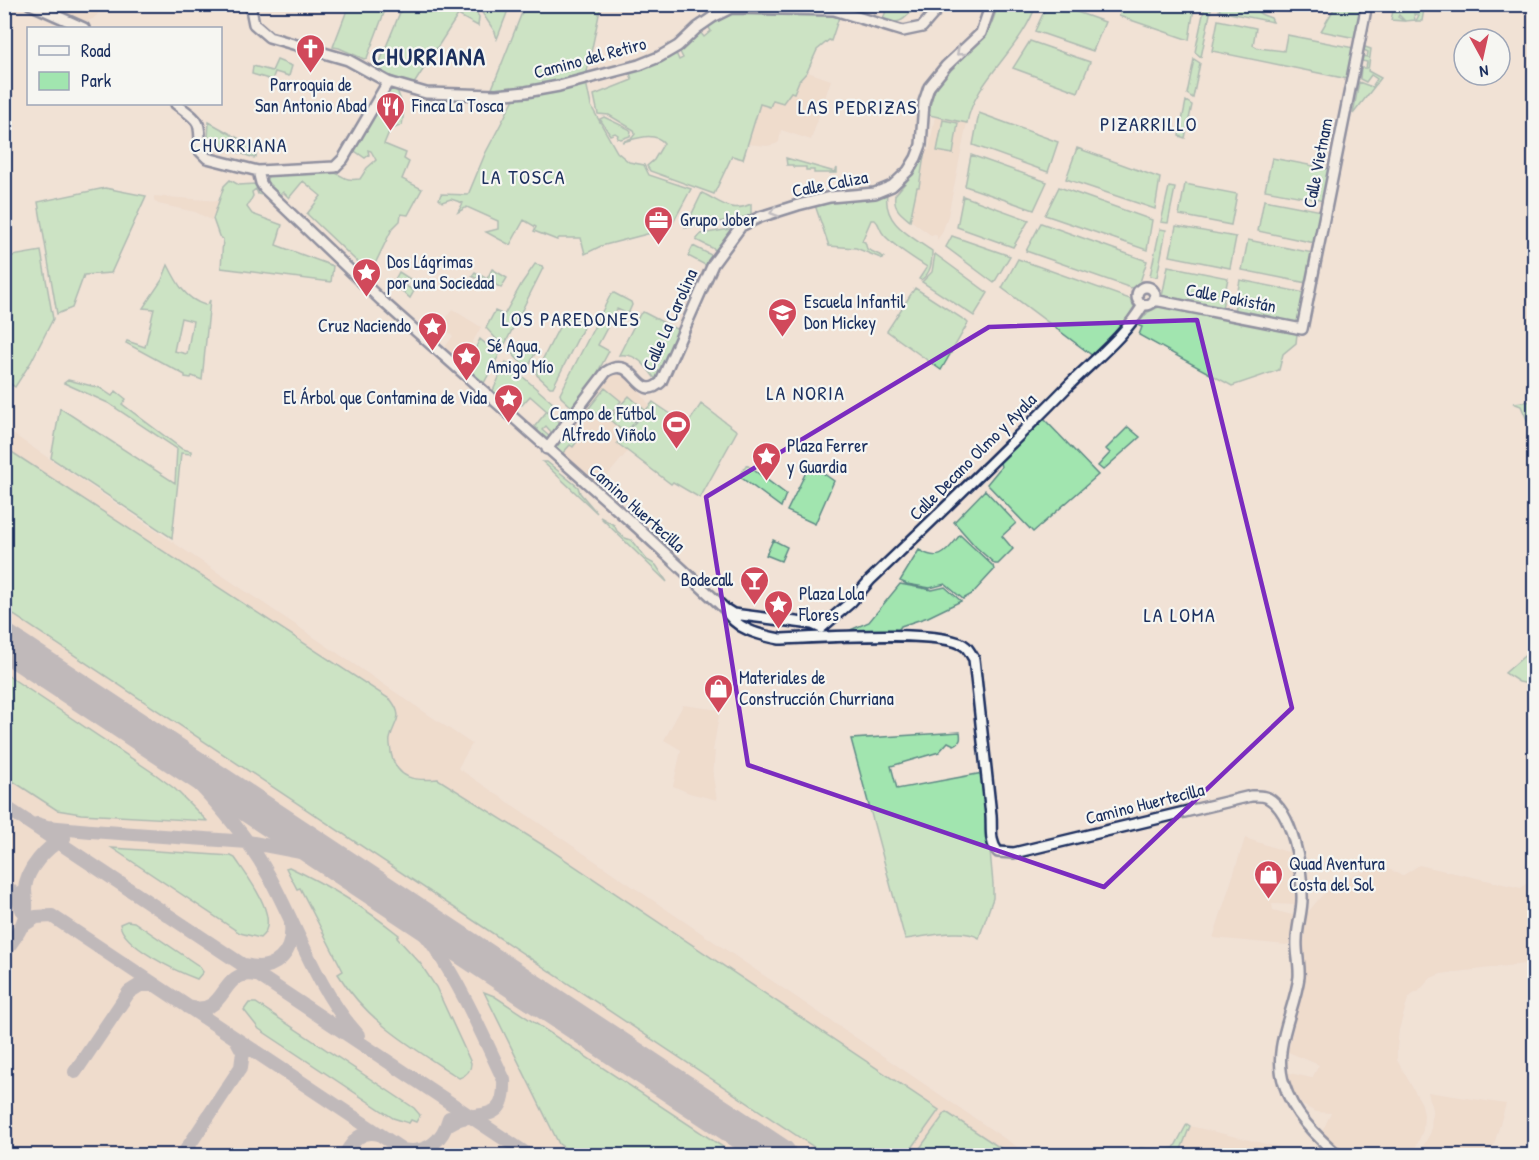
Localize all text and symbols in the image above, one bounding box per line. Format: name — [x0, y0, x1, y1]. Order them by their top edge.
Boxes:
legend — [27, 27, 222, 105]
north arrow — [1452, 27, 1512, 87]
street label: Camino del Retiro — [531, 30, 649, 85]
church icon: Parroquia de San Antonio Abad — [295, 32, 327, 74]
text: Road — [81, 38, 111, 63]
district label: CHURRIANA — [372, 40, 486, 72]
one-way arrow — [957, 45, 967, 56]
text: N — [1478, 60, 1490, 83]
text: Park — [81, 68, 112, 93]
place label: Parroquia de San Antonio Abad — [255, 72, 367, 118]
restaurant icon: Finca La Tosca — [375, 90, 407, 132]
place label: Finca La Tosca — [411, 93, 504, 118]
district label: LAS PEDRIZAS — [798, 93, 918, 120]
district label: PIZARRILLO — [1100, 110, 1198, 137]
street label: Calle Vietnam — [1297, 116, 1338, 210]
district label: CHURRIANA — [190, 131, 288, 158]
district label: LA TOSCA — [482, 163, 566, 190]
street label: Calle Caliza — [790, 164, 870, 203]
office icon: Grupo Jober — [643, 204, 675, 246]
one-way arrow — [769, 205, 780, 218]
place label: Grupo Jober — [680, 207, 757, 232]
place label: Dos Lágrimas por una Sociedad — [387, 249, 494, 295]
place icon: Dos Lágrimas por una Sociedad — [350, 256, 382, 298]
street label: Calle La Carolina — [636, 265, 703, 375]
street label: Calle Pakistán — [1184, 277, 1278, 319]
place label: Escuela Infantil Don Mickey — [804, 289, 905, 335]
school or university icon: Escuela Infantil Don Mickey — [767, 296, 799, 338]
district label: LOS PAREDONES — [502, 305, 640, 332]
place icon: Cruz Naciendo — [416, 310, 448, 352]
place label: Cruz Naciendo — [318, 313, 411, 338]
place label: Sé Agua, Amigo Mío — [487, 333, 553, 379]
place icon: Sé Agua, Amigo Mío — [450, 340, 482, 382]
district label: LA NORIA — [766, 379, 846, 406]
place icon: El Árbol que Contamina de Vida — [492, 382, 524, 424]
place label: El Árbol que Contamina de Vida — [283, 385, 487, 410]
street label: Calle Decano Olmo y Ayala — [903, 387, 1042, 526]
place label: Campo de Fútbol Alfredo Viñolo — [550, 401, 656, 447]
sports icon: Campo de Fútbol Alfredo Viñolo — [661, 408, 693, 450]
place label: Plaza Ferrer y Guardia — [787, 433, 868, 479]
place icon: Plaza Ferrer y Guardia — [750, 440, 782, 482]
street label: Camino Huertecilla — [584, 458, 691, 558]
bar icon: Bodecall — [738, 564, 770, 606]
place label: Bodecall — [681, 567, 733, 592]
place label: Plaza Lola Flores — [798, 581, 864, 627]
place icon: Plaza Lola Flores — [762, 588, 794, 630]
district label: LA LOMA — [1144, 601, 1216, 628]
place label: Materiales de Construcción Churriana — [739, 665, 894, 711]
shop icon: Materiales de Construcción Churriana — [702, 672, 734, 714]
street label: Camino Huertecilla — [1083, 777, 1207, 830]
place label: Quad Aventura Costa del Sol — [1289, 851, 1385, 897]
shop icon: Quad Aventura Costa del Sol — [1252, 858, 1284, 900]

